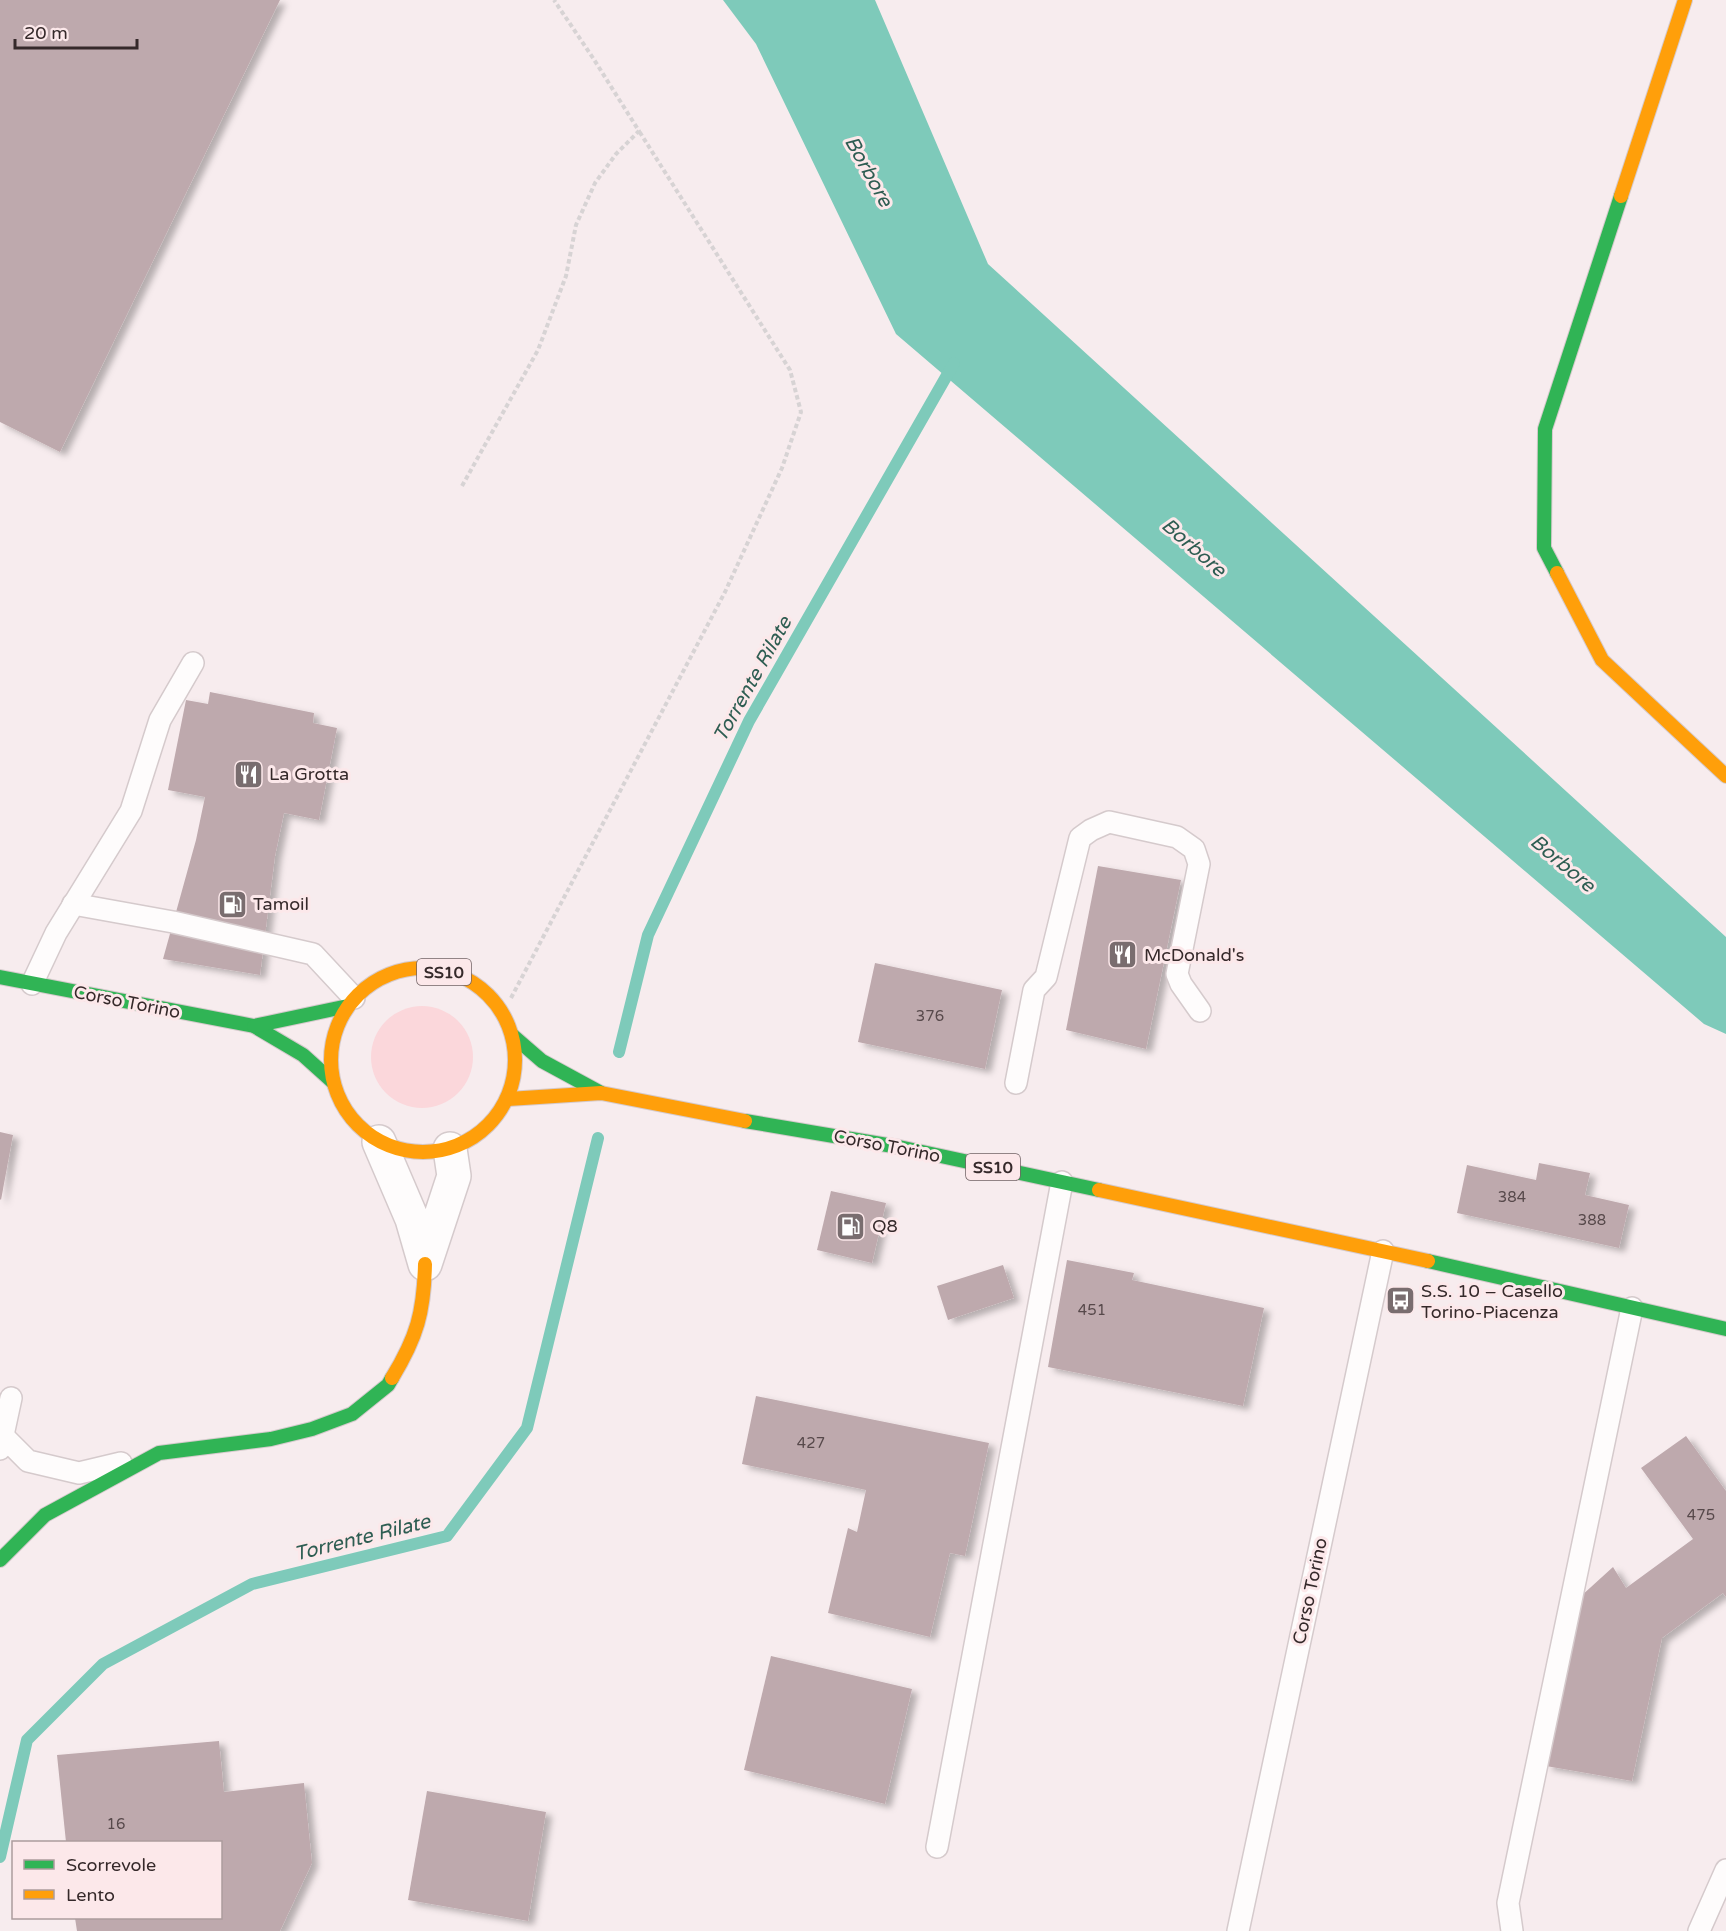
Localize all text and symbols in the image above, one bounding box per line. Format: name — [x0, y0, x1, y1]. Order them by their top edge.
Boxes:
scale bar — [15, 12, 136, 50]
text: 20 m — [24, 22, 68, 44]
water label: Borbore — [839, 132, 898, 212]
water label: Borbore — [1156, 513, 1232, 583]
water label: Torrente Rilate — [709, 611, 798, 746]
restaurant icon: La Grotta — [232, 758, 264, 790]
place label: La Grotta — [269, 763, 349, 785]
water label: Borbore — [1525, 830, 1601, 899]
fuel station icon: Tamoil — [216, 888, 248, 920]
place label: Tamoil — [253, 893, 309, 915]
restaurant icon: McDonald's — [1107, 939, 1139, 971]
place label: McDonald's — [1144, 944, 1244, 966]
road number: SS10 — [417, 959, 471, 985]
street label: Corso Torino — [72, 981, 182, 1023]
house number: 376 — [916, 1007, 944, 1025]
street label: Corso Torino — [832, 1125, 942, 1167]
road number: SS10 — [966, 1154, 1020, 1180]
house number: 384 — [1498, 1188, 1526, 1206]
fuel station icon: Q8 — [835, 1210, 867, 1242]
house number: 388 — [1578, 1211, 1606, 1229]
place label: Q8 — [872, 1215, 898, 1237]
place label: S.S. 10 – Casello Torino-Piacenza — [1421, 1280, 1563, 1323]
bus stop icon: S.S. 10 – Casello Torino-Piacenza — [1384, 1285, 1416, 1317]
house number: 451 — [1078, 1301, 1106, 1319]
house number: 427 — [797, 1434, 825, 1452]
house number: 475 — [1687, 1506, 1715, 1524]
water label: Torrente Rilate — [292, 1509, 434, 1566]
street label: Corso Torino — [1288, 1536, 1332, 1646]
house number: 16 — [107, 1815, 125, 1833]
legend — [12, 1841, 222, 1919]
text: Scorrevole — [66, 1854, 156, 1876]
text: Lento — [66, 1884, 115, 1906]

